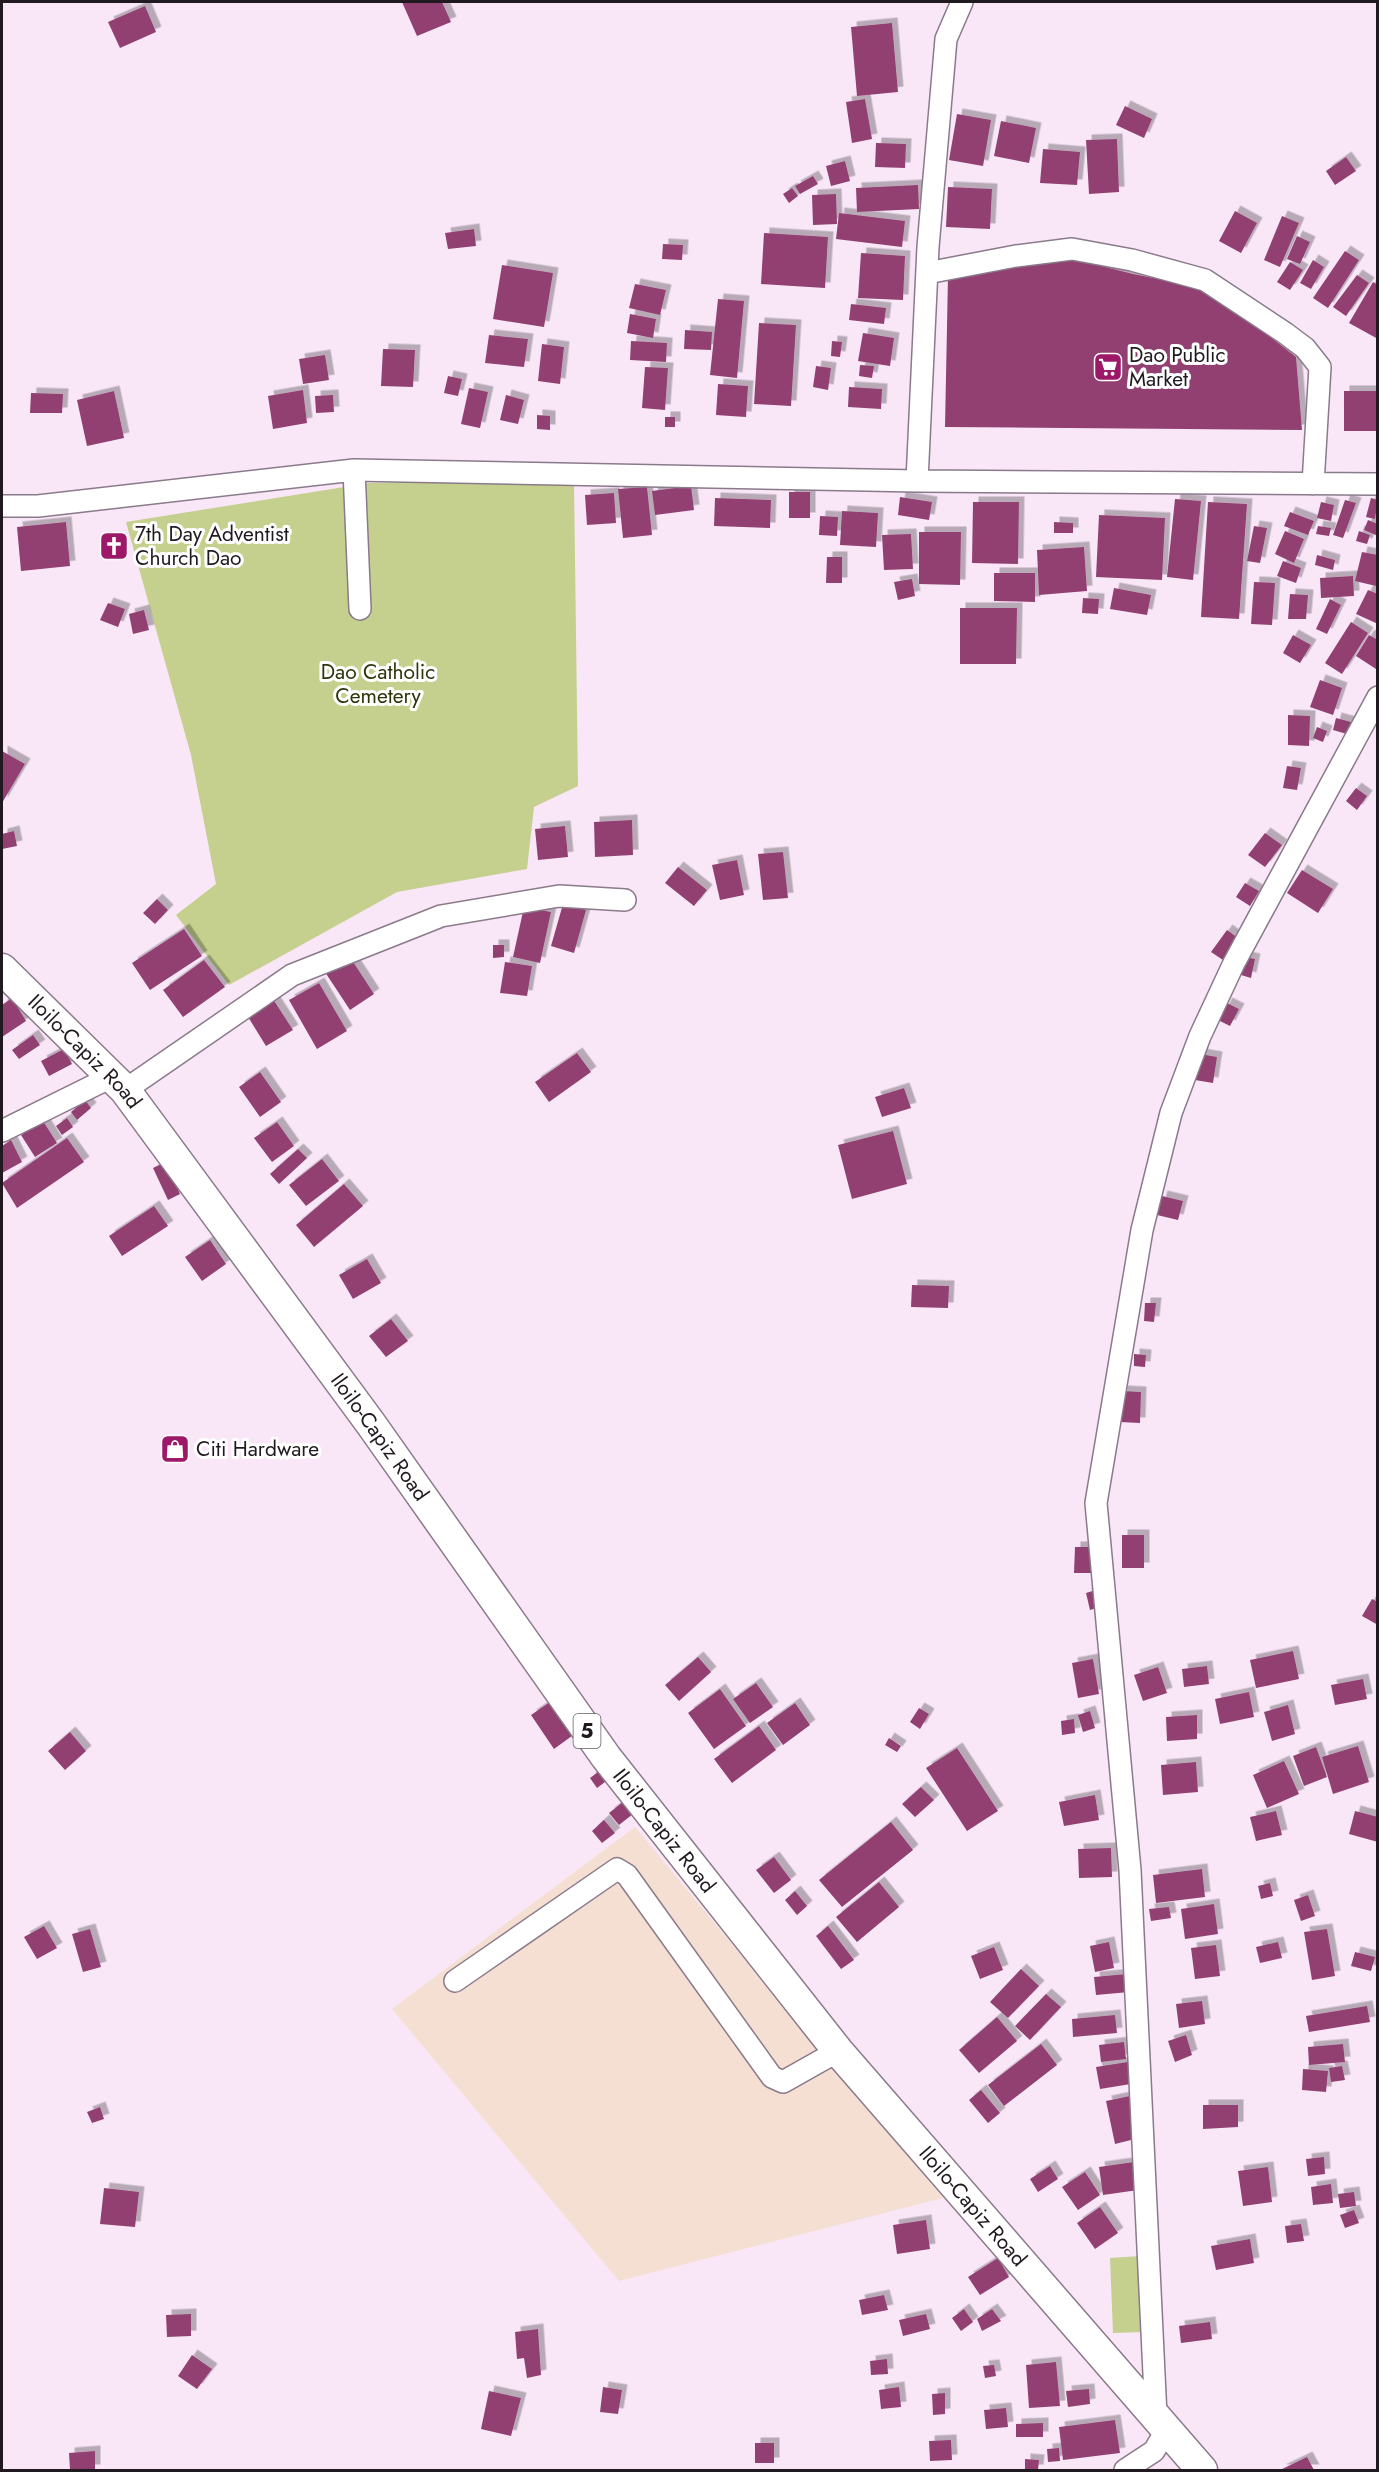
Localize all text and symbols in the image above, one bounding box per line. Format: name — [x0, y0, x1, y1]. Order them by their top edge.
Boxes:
place label: Dao Public Market — [1129, 340, 1226, 394]
supermarket icon: Dao Public Market — [1092, 351, 1124, 383]
place label: 7th Day Adventist Church Dao — [135, 519, 289, 573]
church icon: 7th Day Adventist Church Dao — [98, 530, 130, 562]
park label: Dao Catholic Cemetery — [321, 657, 435, 711]
street label: Iloilo-Capiz Road — [21, 987, 149, 1115]
street label: Iloilo-Capiz Road — [323, 1367, 436, 1507]
shop icon: Citi Hardware — [159, 1433, 191, 1465]
place label: Citi Hardware — [196, 1434, 319, 1464]
road number: 5 — [574, 1714, 600, 1748]
street label: Iloilo-Capiz Road — [606, 1762, 723, 1899]
street label: Iloilo-Capiz Road — [912, 2139, 1034, 2273]

